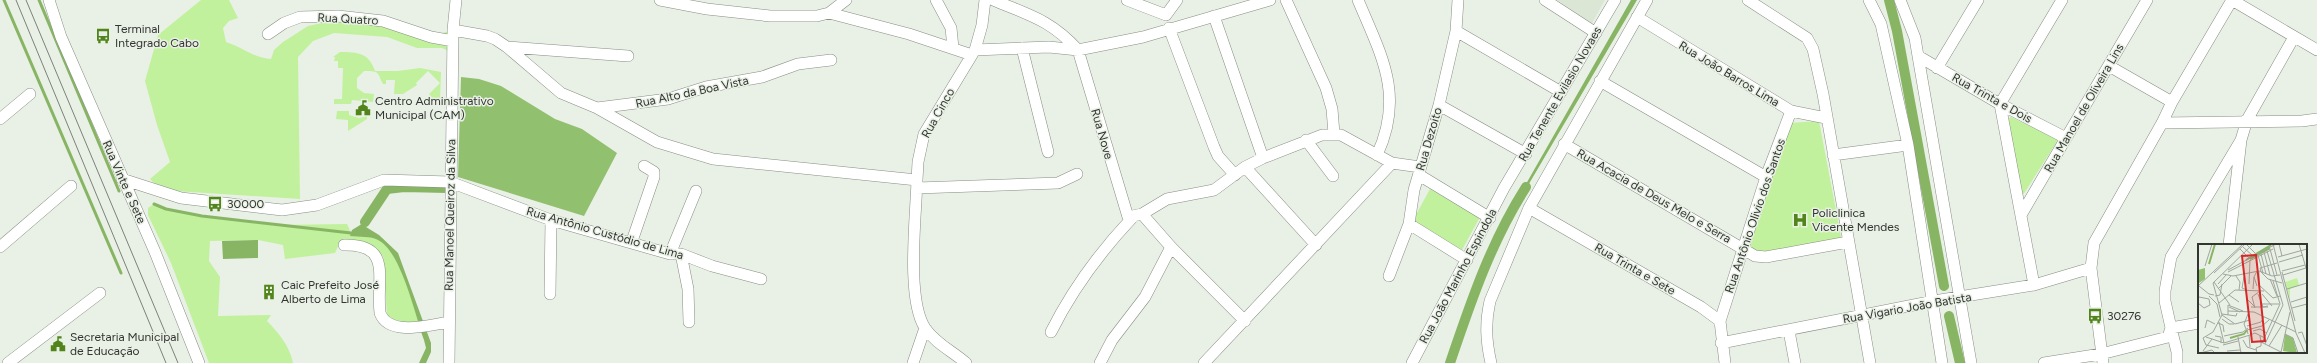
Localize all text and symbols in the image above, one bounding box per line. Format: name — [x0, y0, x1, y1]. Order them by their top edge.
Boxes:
street label: Rua Quatro — [317, 10, 379, 28]
place label: Terminal Integrado Cabo — [115, 22, 199, 50]
street label: Rua Tenente Evilasio Novaes — [1516, 24, 1605, 164]
bus stop icon: Terminal Integrado Cabo — [94, 27, 112, 45]
street label: Rua João Barros Lima — [1676, 38, 1782, 110]
street label: Rua Manoel de Oliveira Lins — [2041, 41, 2127, 175]
street label: Rua Trinta e Dois — [1949, 70, 2035, 126]
street label: Rua Alto da Boa Vista — [634, 73, 750, 111]
street label: Rua Cinco — [919, 86, 957, 140]
place label: Centro Administrativo Municipal (CAM) — [375, 94, 494, 122]
public building icon: Centro Administrativo Municipal (CAM) — [354, 99, 372, 117]
street label: Rua Dezoito — [1413, 106, 1445, 172]
street label: Rua Nove — [1088, 107, 1116, 161]
street label: Rua Antônio Olivio dos Santos — [1722, 137, 1788, 295]
street label: Rua Vinte e Sete — [99, 138, 149, 226]
street label: Rua Manoel Queiroz da Silva — [442, 139, 458, 291]
street label: Rua Acacia de Deus Melo e Serra — [1574, 146, 1734, 246]
bus stop icon: 30000 — [206, 195, 224, 213]
place label: 30000 — [227, 197, 265, 211]
street label: Rua Antônio Custódio de Lima — [525, 204, 685, 262]
street label: Rua João Marinho Espindola — [1416, 206, 1500, 346]
place label: Policlinica Vicente Mendes — [1812, 206, 1900, 234]
hospital icon: Policlinica Vicente Mendes — [1791, 211, 1809, 229]
street label: Rua Trinta e Sete — [1592, 240, 1678, 298]
inset map — [2198, 244, 2307, 353]
place label: Caic Prefeito José Alberto de Lima — [281, 278, 379, 306]
building icon: Caic Prefeito José Alberto de Lima — [260, 283, 278, 301]
street label: Rua Vigario João Batista — [1842, 290, 1972, 326]
bus stop icon: 30276 — [2086, 307, 2104, 325]
place label: 30276 — [2107, 309, 2141, 323]
place label: Secretaria Municipal de Educação — [70, 330, 179, 358]
public building icon: Secretaria Municipal de Educação — [49, 335, 67, 353]

